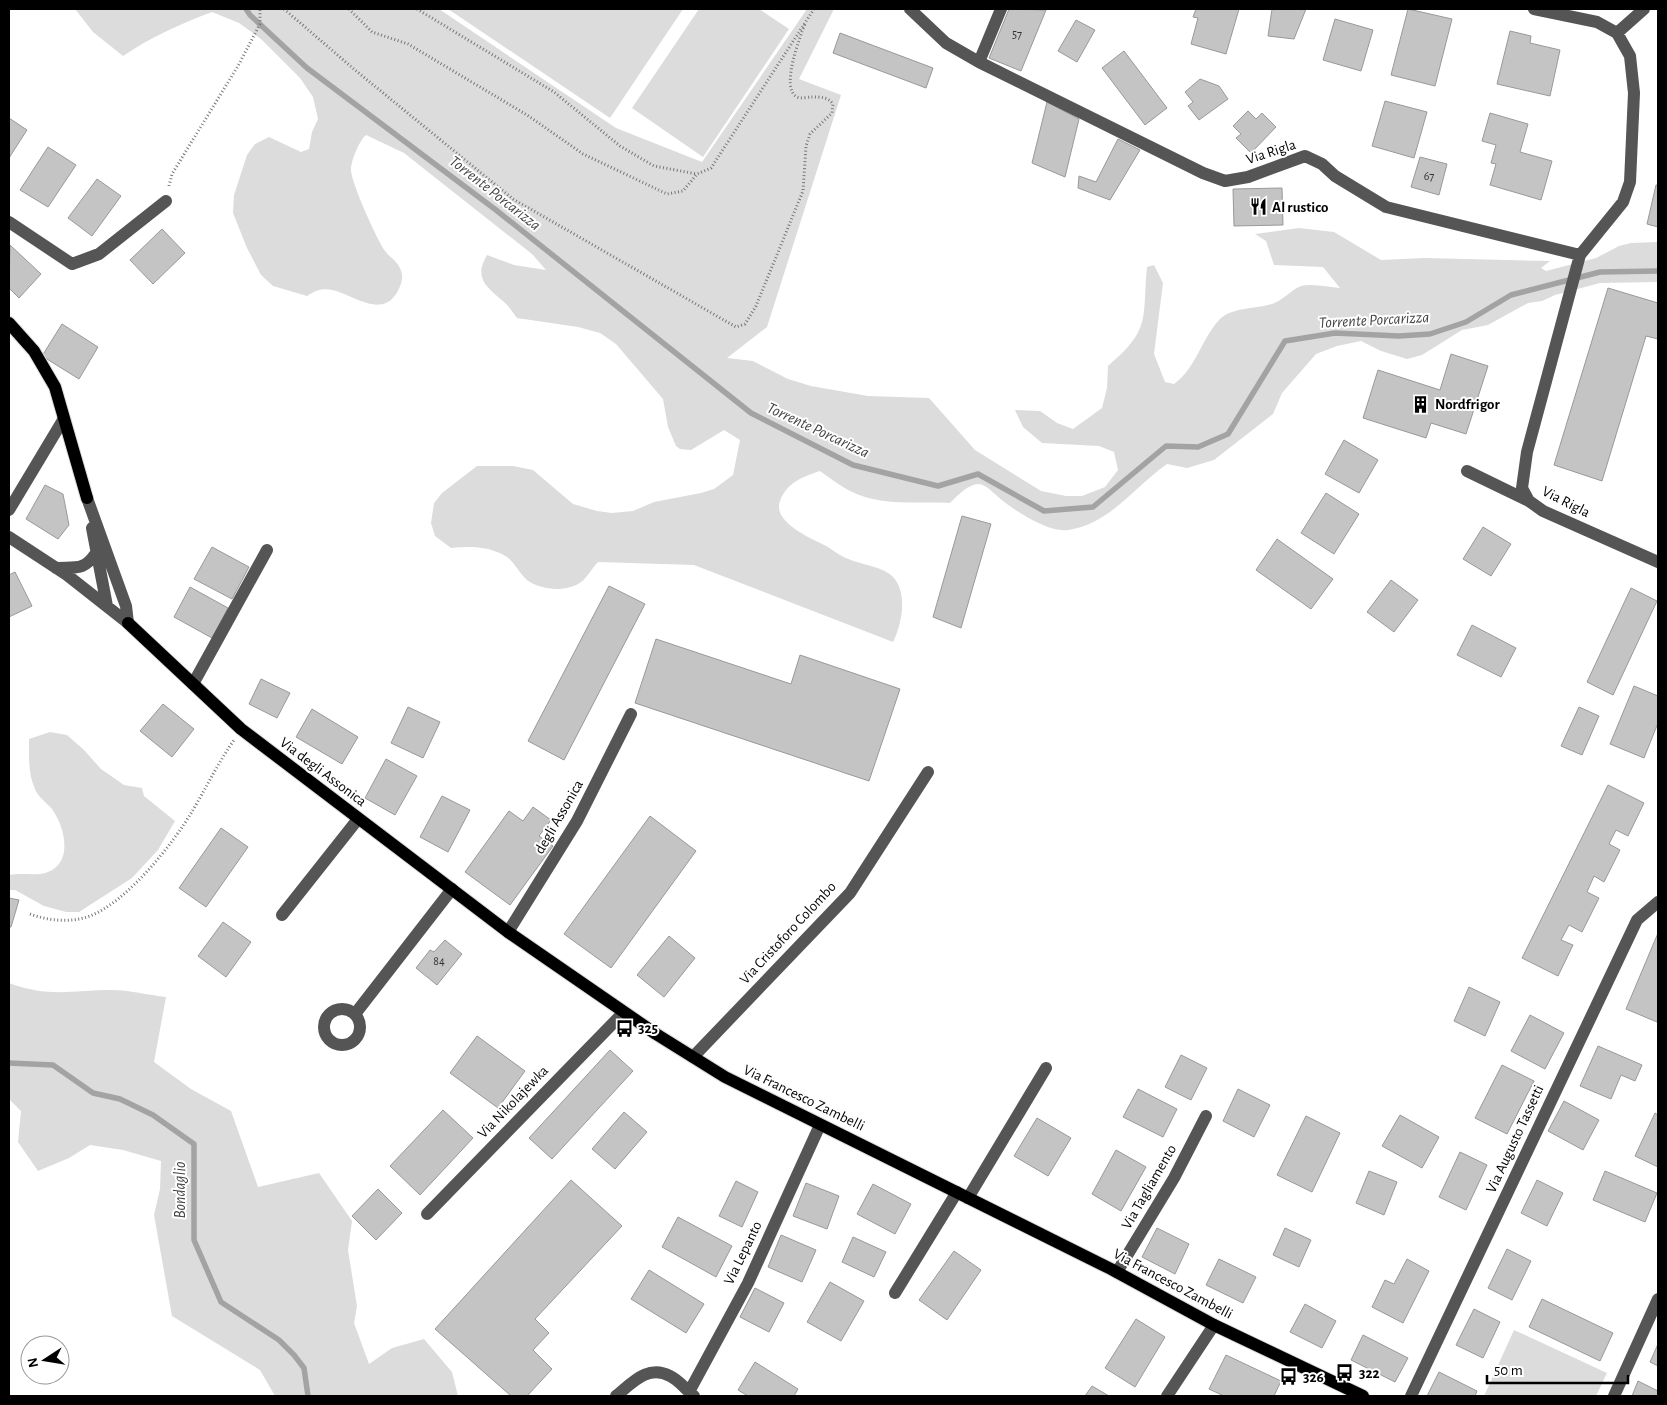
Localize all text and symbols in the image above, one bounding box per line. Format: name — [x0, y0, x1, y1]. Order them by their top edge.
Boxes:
house number: 57 — [1012, 28, 1022, 40]
street label: Via Rigla — [1244, 137, 1298, 167]
water label: Torrente Porcarizza — [446, 153, 544, 233]
house number: 67 — [1424, 170, 1434, 182]
restaurant icon: Al rustico — [1248, 197, 1268, 217]
place label: Al rustico — [1272, 200, 1328, 215]
water label: Torrente Porcarizza — [1318, 309, 1430, 331]
building icon: Nordfrigor — [1411, 394, 1431, 414]
place label: Nordfrigor — [1435, 397, 1500, 412]
water label: Torrente Porcarizza — [764, 399, 872, 461]
street label: Via Rigla — [1540, 484, 1592, 520]
street label: Via degli Assonica — [277, 735, 369, 809]
street label: degli Assonica — [532, 777, 586, 857]
street label: Via Cristoforo Colombo — [737, 879, 839, 987]
house number: 84 — [433, 955, 445, 967]
bus stop icon: 325 — [614, 1018, 634, 1038]
place label: 325 — [638, 1021, 658, 1036]
street label: Via Francesco Zambelli — [741, 1062, 867, 1134]
street label: Via Nikolajewka — [475, 1063, 551, 1141]
street label: Via Augusto Tassetti — [1483, 1083, 1547, 1195]
street label: Via Tagliamento — [1119, 1142, 1179, 1232]
water label: Bondaglio — [172, 1161, 188, 1219]
street label: Via Lepanto — [721, 1219, 765, 1287]
street label: Via Francesco Zambelli — [1111, 1246, 1235, 1322]
north arrow — [20, 1335, 70, 1385]
scale bar — [1487, 1352, 1628, 1384]
text: N — [25, 1356, 41, 1369]
bus stop icon: 322 — [1335, 1363, 1355, 1383]
text: 50 m — [1494, 1363, 1523, 1378]
place label: 322 — [1359, 1366, 1380, 1381]
bus stop icon: 326 — [1279, 1367, 1299, 1387]
place label: 326 — [1303, 1370, 1324, 1385]

